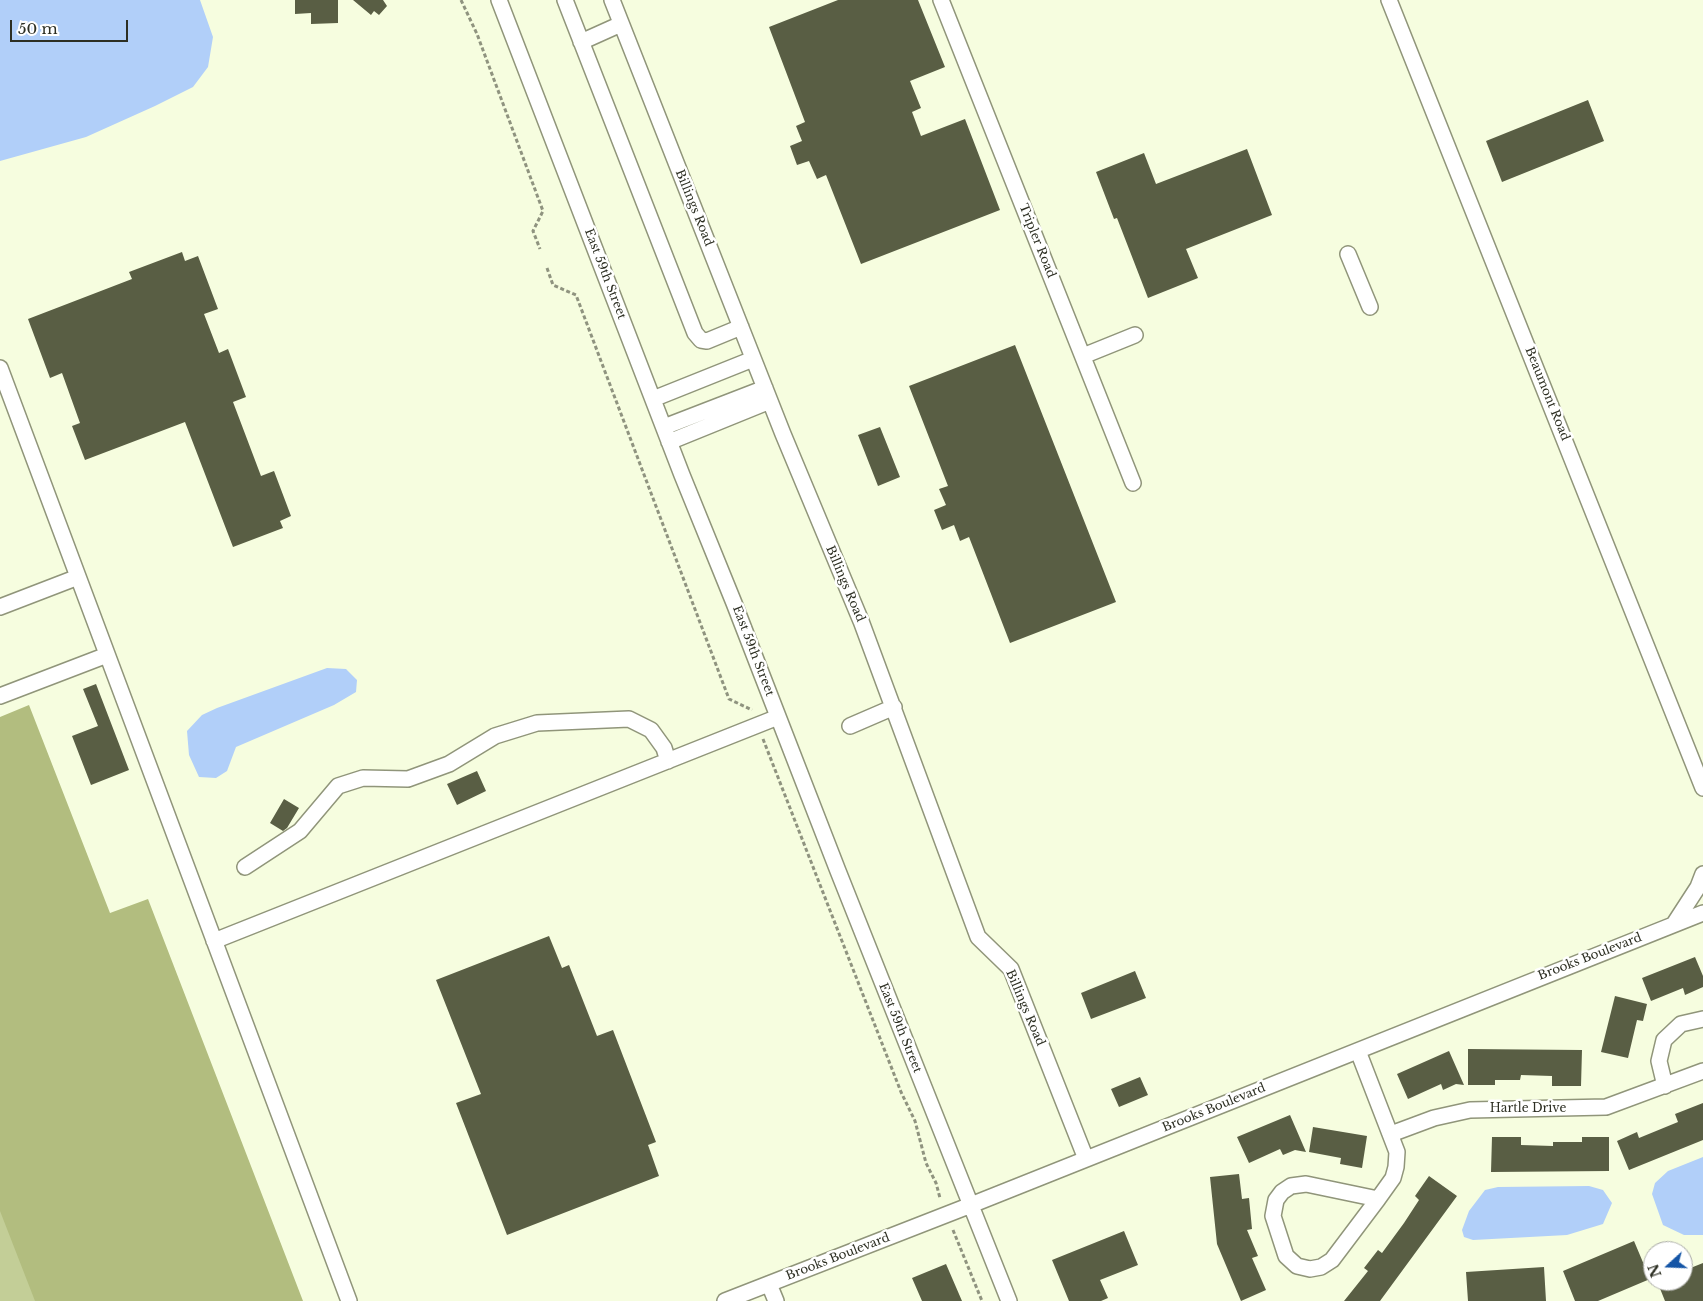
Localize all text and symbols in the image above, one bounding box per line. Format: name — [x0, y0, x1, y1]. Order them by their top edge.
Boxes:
scale bar — [12, 10, 130, 42]
text: 50 m — [18, 19, 58, 38]
street label: Billings Road — [672, 168, 716, 248]
street label: Tripler Road — [1016, 202, 1058, 280]
street label: East 59th Street — [581, 227, 629, 321]
street label: Beaumont Road — [1522, 345, 1572, 443]
street label: Billings Road — [822, 544, 868, 624]
street label: East 59th Street — [729, 604, 777, 698]
street label: Brooks Boulevard — [1536, 931, 1644, 983]
street label: Billings Road — [1002, 968, 1048, 1048]
street label: East 59th Street — [875, 981, 925, 1075]
street label: Brooks Boulevard — [1160, 1081, 1268, 1135]
street label: Hartle Drive — [1490, 1102, 1566, 1116]
street label: Brooks Boulevard — [784, 1231, 892, 1283]
north arrow — [1643, 1241, 1693, 1291]
text: N — [1644, 1262, 1666, 1280]

